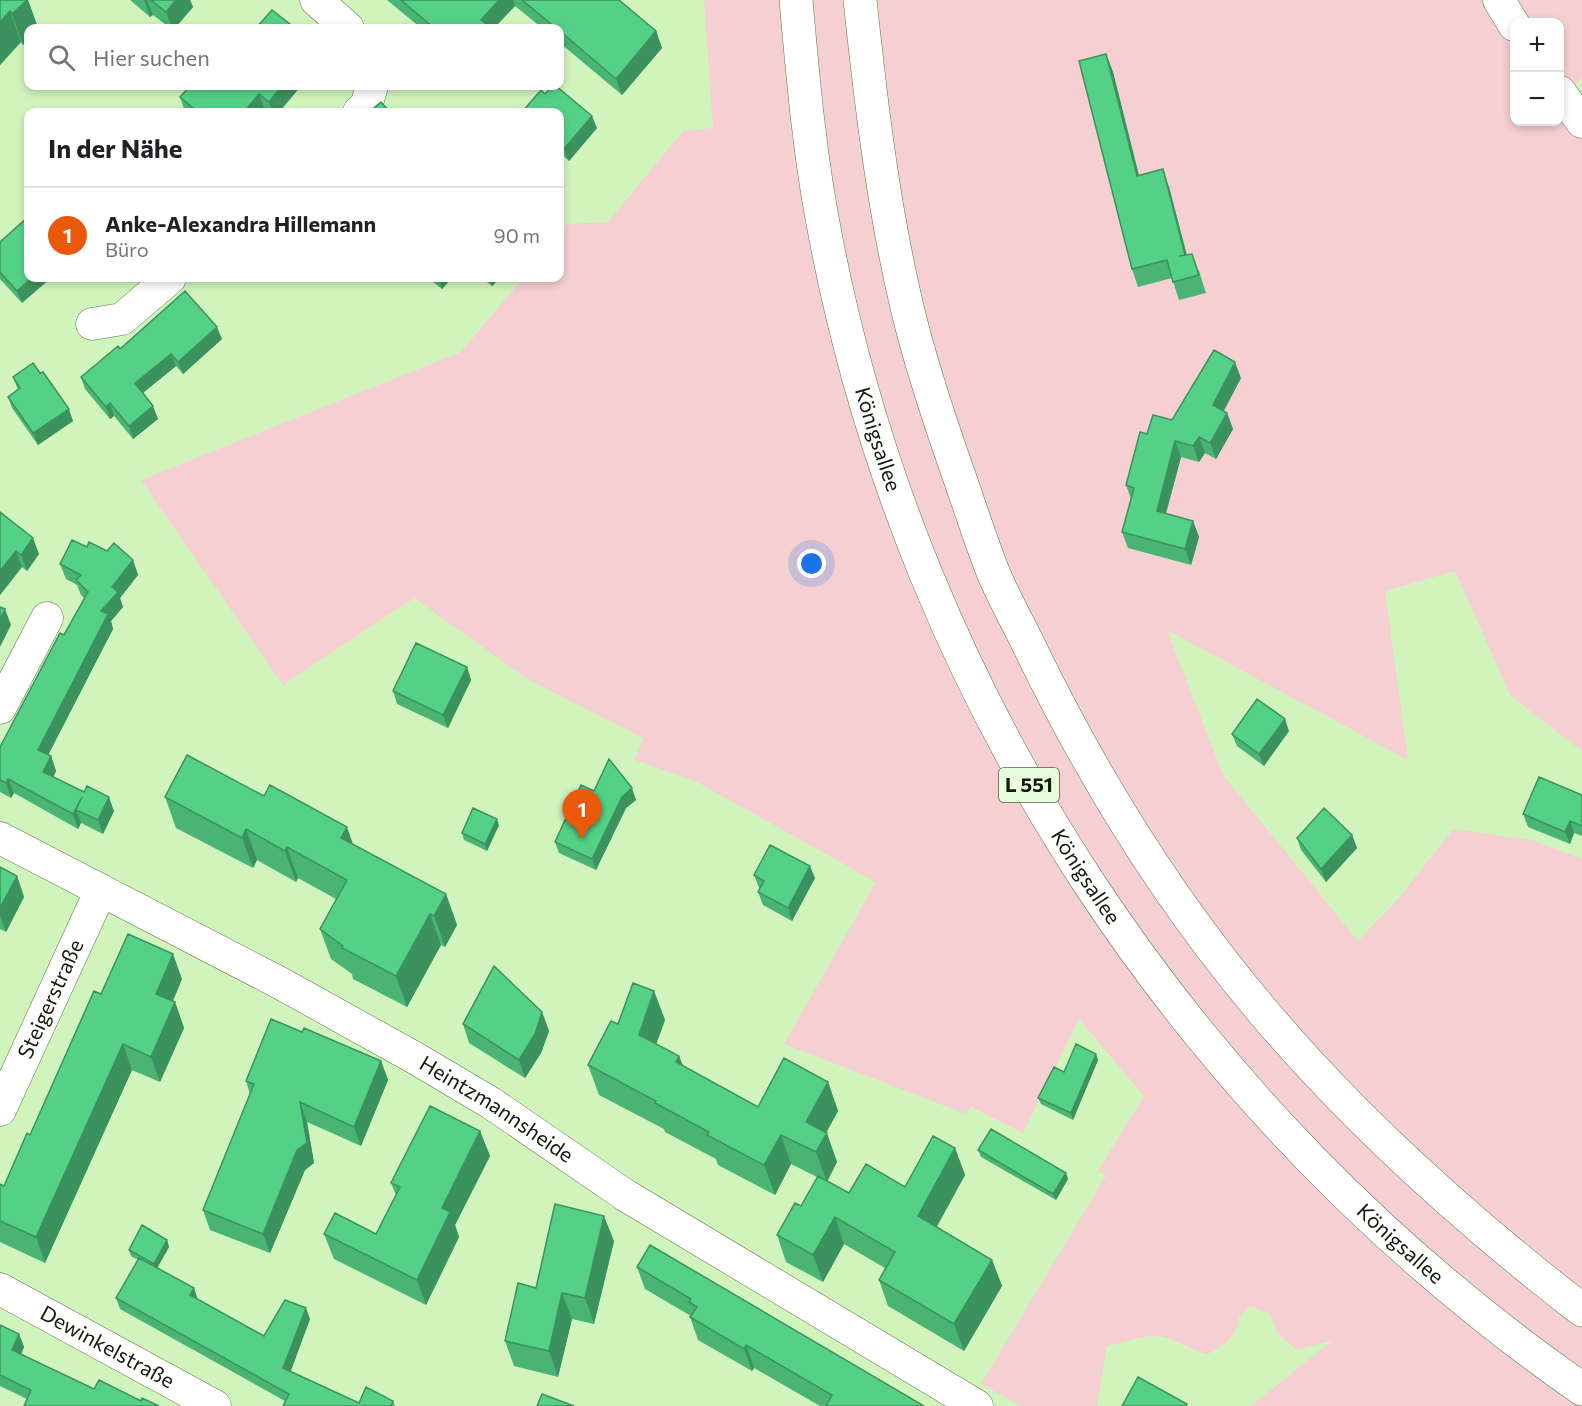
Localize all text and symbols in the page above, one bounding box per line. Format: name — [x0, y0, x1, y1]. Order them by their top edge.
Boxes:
map controls — [1510, 18, 1564, 126]
button: + — [1510, 18, 1564, 72]
search box — [24, 24, 564, 90]
icon: search — [45, 41, 78, 74]
text: Hier suchen — [93, 44, 210, 71]
button: − — [1510, 72, 1564, 126]
text: In der Nähe — [48, 132, 183, 163]
text: Anke-Alexandra Hillemann — [105, 210, 376, 237]
text: 1 — [63, 223, 72, 247]
text: 90 m — [494, 223, 540, 247]
text: Büro — [105, 237, 149, 261]
street label: Königsallee — [851, 384, 907, 494]
your location — [797, 549, 826, 578]
road number: L 551 — [999, 768, 1059, 802]
pin: 1 — [562, 790, 602, 839]
street label: Königsallee — [1047, 824, 1127, 928]
street label: Steigerstraße — [11, 935, 88, 1062]
street label: Heintzmannsheide — [416, 1050, 579, 1167]
street label: Königsallee — [1352, 1198, 1449, 1288]
street label: Dewinkelstraße — [36, 1299, 179, 1393]

